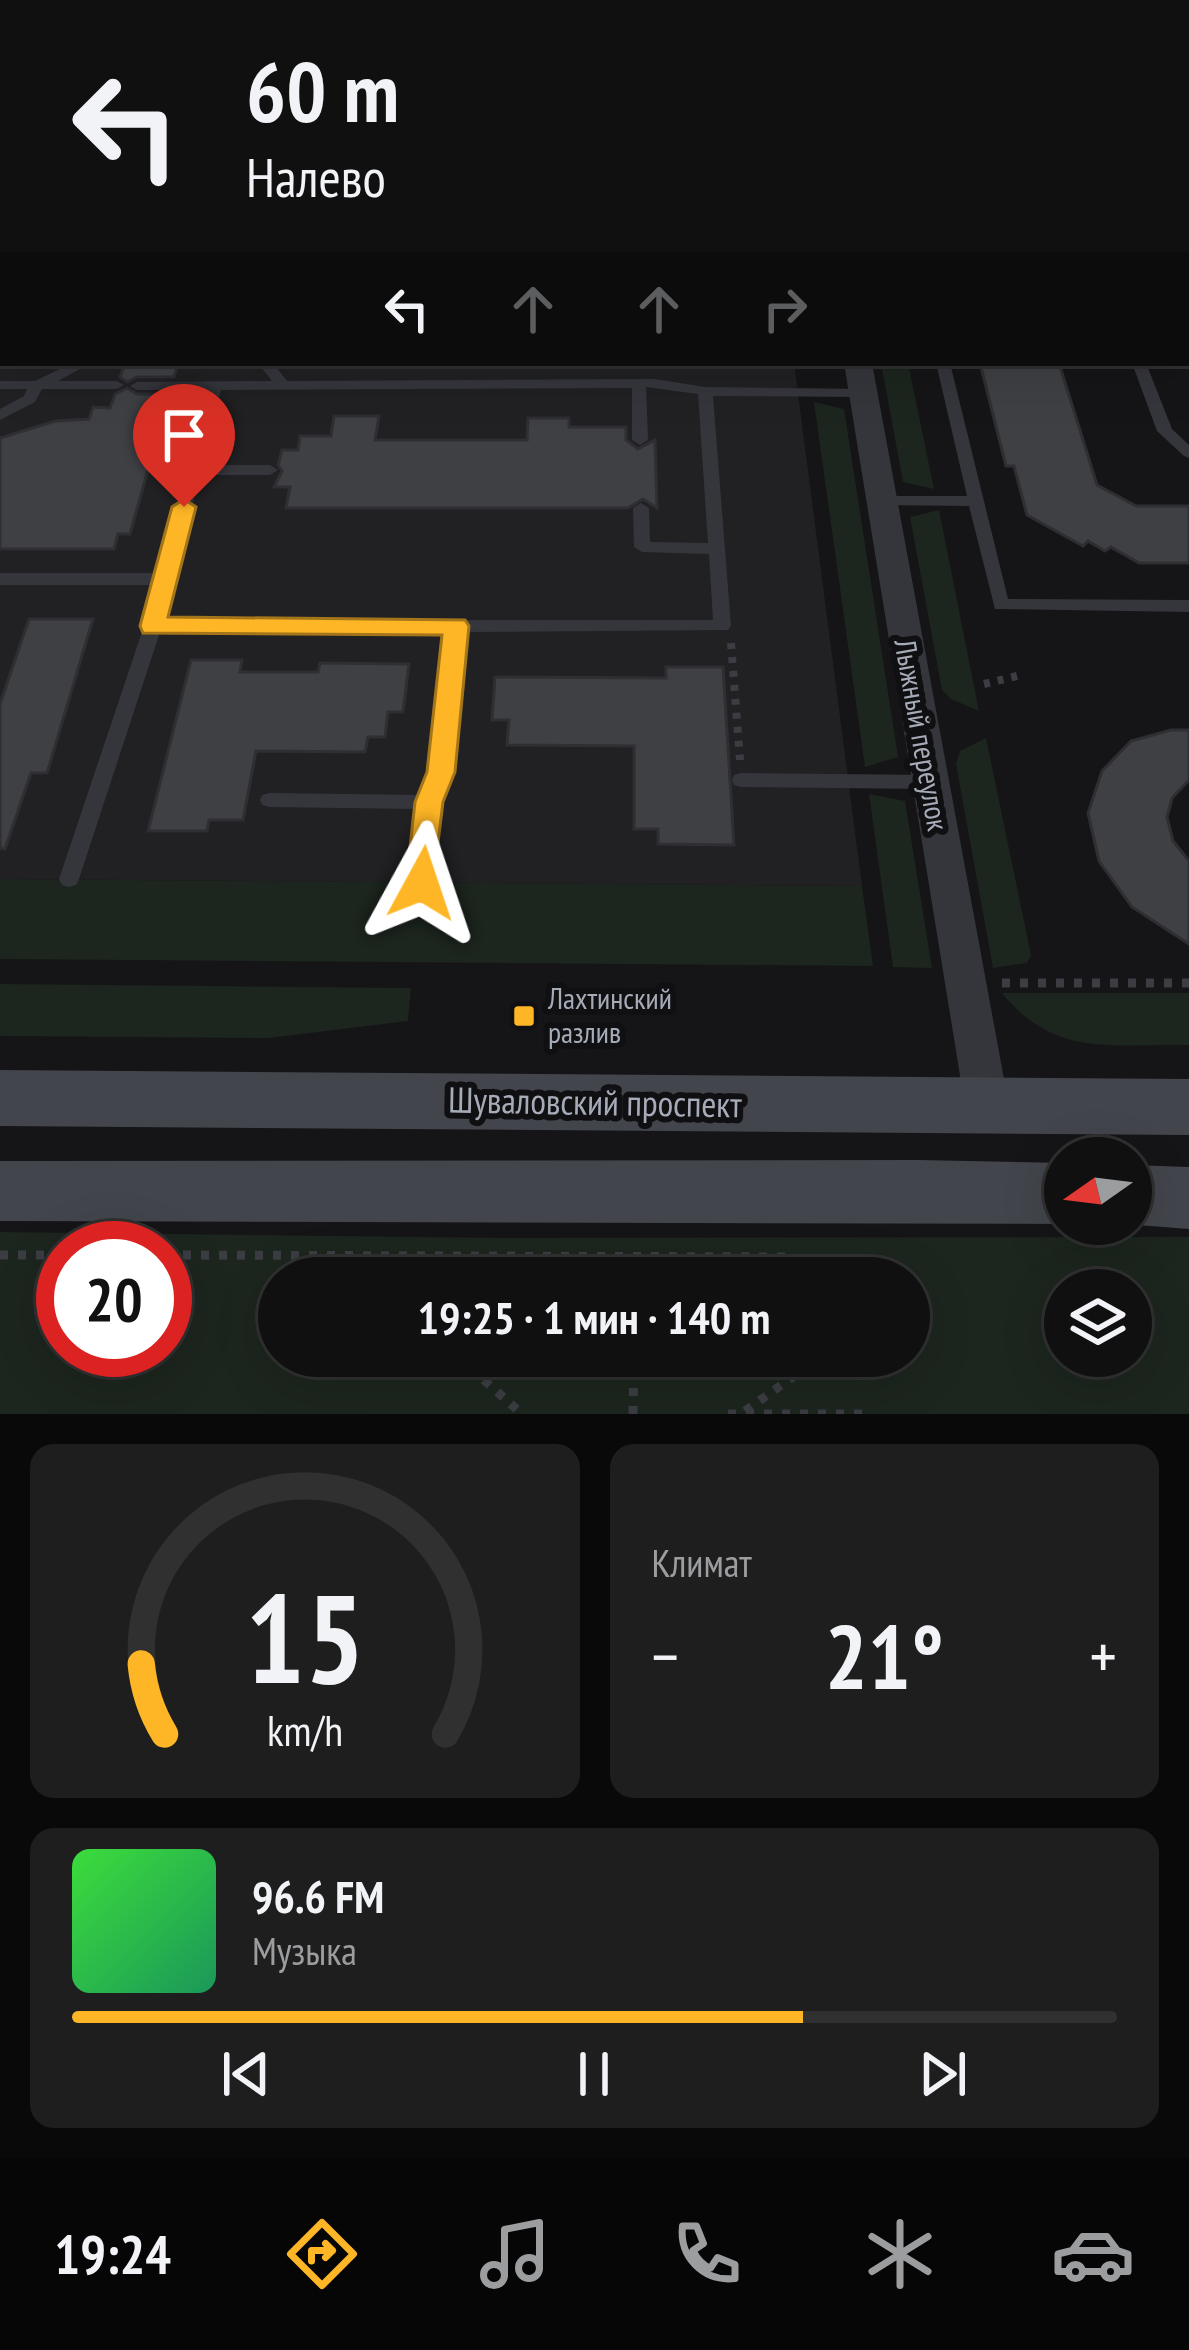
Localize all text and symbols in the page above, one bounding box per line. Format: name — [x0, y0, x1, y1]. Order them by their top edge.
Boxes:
text: 60 m — [246, 36, 399, 145]
icon: left — [48, 48, 204, 204]
text: Налево — [246, 142, 386, 212]
icon: left — [374, 276, 440, 342]
icon: ahead — [500, 276, 566, 342]
icon: ahead — [626, 276, 692, 342]
icon: right — [752, 276, 818, 342]
pin — [133, 384, 235, 507]
icon: arrive — [151, 402, 217, 468]
street label: Лыжный переулок — [886, 635, 959, 834]
position arrow — [359, 820, 485, 946]
place label: Лахтинский разлив — [547, 978, 672, 1051]
marker: Лахтинский разлив — [511, 1003, 537, 1029]
street label: Шуваловский проспект — [448, 1075, 743, 1128]
north arrow — [1044, 1137, 1152, 1245]
map controls — [1044, 1137, 1152, 1377]
speed limit sign: 20 — [36, 1221, 192, 1377]
button: layers — [1044, 1269, 1152, 1377]
text: 19:25 · 1 мин · 140 m — [418, 1288, 770, 1346]
text: Климат — [652, 1537, 752, 1588]
text: 15 — [245, 1556, 364, 1717]
text: 21° — [825, 1597, 944, 1714]
text: − — [652, 1613, 679, 1698]
text: + — [1090, 1613, 1117, 1698]
text: km/h — [267, 1702, 343, 1758]
text: 96.6 FM — [252, 1867, 384, 1925]
text: Музыка — [252, 1925, 357, 1976]
icon: previous — [213, 2041, 279, 2107]
icon: pause — [561, 2041, 627, 2107]
icon: next — [910, 2041, 976, 2107]
icon: directions — [280, 2212, 364, 2296]
icon: music — [473, 2212, 557, 2296]
icon: phone — [665, 2212, 749, 2296]
icon: climate — [858, 2212, 942, 2296]
icon: car — [1051, 2212, 1135, 2296]
text: 19:24 — [54, 2219, 171, 2289]

